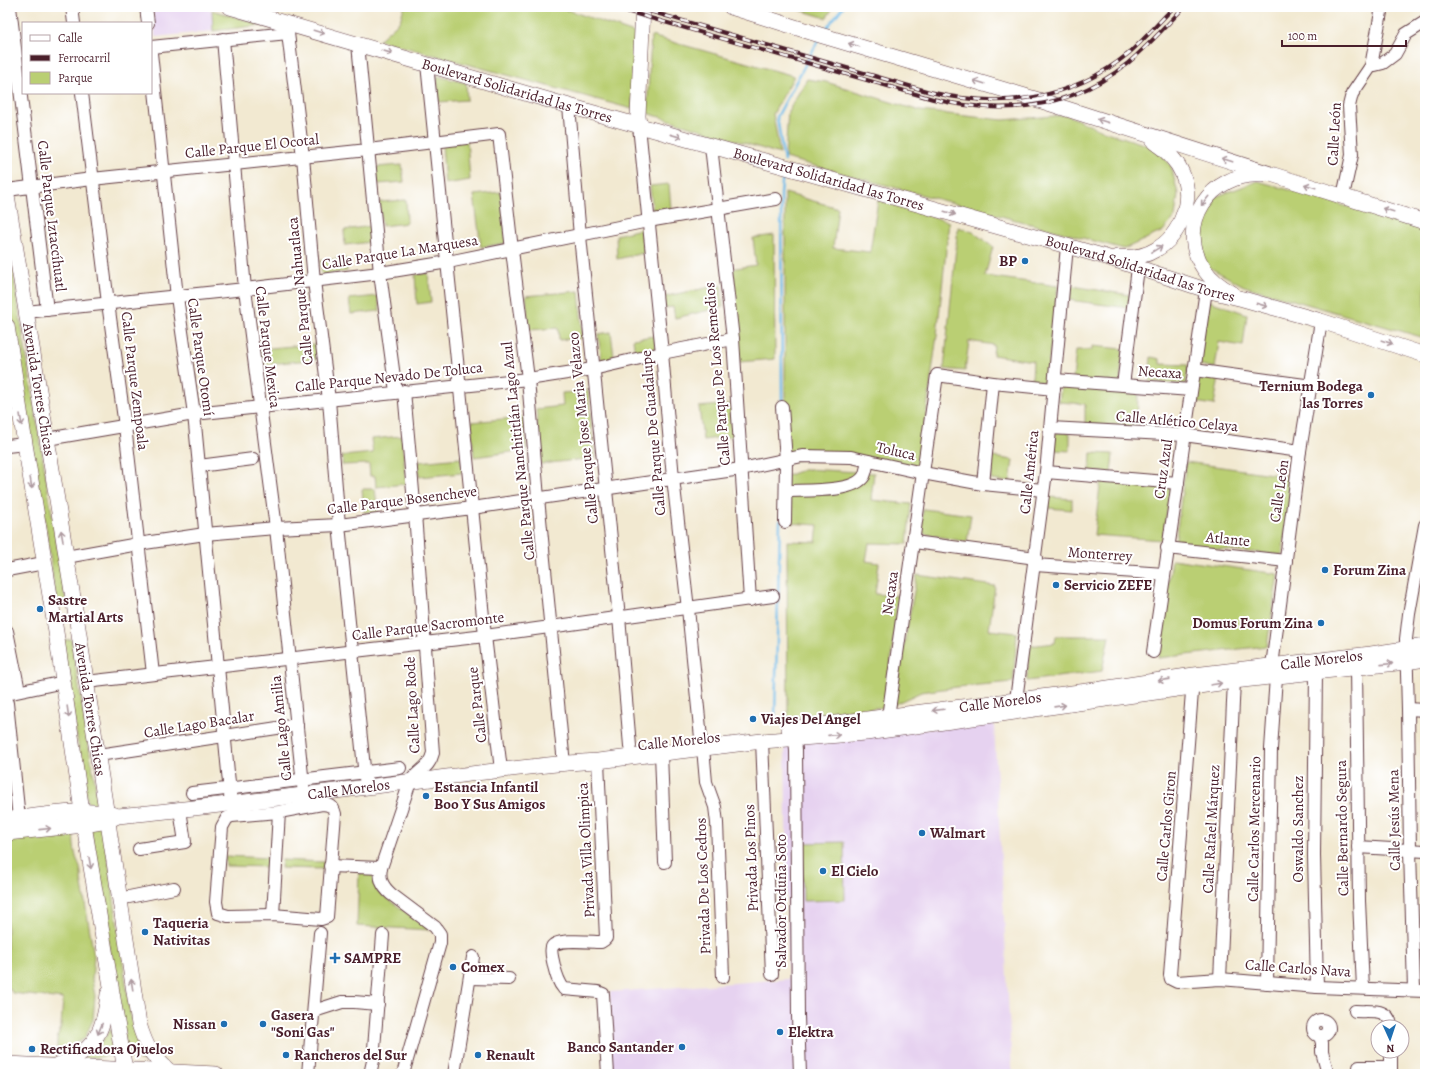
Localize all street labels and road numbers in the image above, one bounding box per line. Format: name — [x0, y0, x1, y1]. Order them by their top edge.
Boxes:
street label: Boulevard Solidaridad las Torres — [419, 54, 615, 128]
street label: Calle León — [1322, 102, 1346, 166]
street label: Calle Parque El Ocotal — [184, 129, 320, 163]
street label: Calle Parque Iztaccíhuatl — [33, 139, 71, 293]
street label: Boulevard Solidaridad las Torres — [731, 143, 927, 215]
street label: Calle Parque Nahuatlaca — [282, 216, 318, 366]
street label: Calle Parque La Marquesa — [321, 230, 479, 274]
street label: Boulevard Solidaridad las Torres — [1043, 230, 1237, 307]
street label: Calle Parque De Los Remedios — [699, 281, 735, 467]
street label: Calle Parque Mexica — [251, 285, 285, 409]
street label: Calle Parque Otomí — [183, 297, 219, 417]
street label: Calle Parque Zempoala — [117, 310, 153, 452]
street label: Avenida Torres Chicas — [18, 320, 60, 458]
street label: Calle Parque Jose Maria Velazco — [563, 331, 603, 525]
street label: Calle Parque Nanchititlán Lago Azul — [497, 340, 539, 561]
street label: Calle Parque De Guadalupe — [636, 349, 670, 517]
street label: Calle Parque Nevado De Toluca — [294, 357, 484, 397]
street label: Necaxa — [1137, 360, 1183, 384]
street label: Calle Atlético Celaya — [1115, 406, 1239, 436]
street label: Calle América — [1015, 429, 1043, 515]
street label: Toluca — [874, 437, 918, 465]
street label: Cruz Azul — [1149, 437, 1177, 500]
street label: Calle León — [1265, 458, 1293, 524]
street label: Calle Parque Bosencheve — [326, 481, 478, 519]
street label: Atlante — [1204, 527, 1251, 551]
street label: Monterrey — [1067, 542, 1133, 566]
street label: Necaxa — [877, 570, 903, 616]
street label: Calle Parque Sacromonte — [351, 607, 506, 645]
street label: Avenida Torres Chicas — [70, 640, 111, 777]
street label: Calle Morelos — [1279, 645, 1364, 675]
street label: Calle Lago Rode — [399, 656, 425, 754]
street label: Calle Parque — [462, 666, 492, 744]
street label: Calle Lago Amilia — [266, 674, 296, 782]
street label: Calle Morelos — [958, 687, 1043, 717]
street label: Calle Lago Bacalar — [142, 705, 256, 743]
street label: Calle Morelos — [637, 727, 721, 755]
street label: Calle Carlos Mercenario — [1243, 756, 1265, 902]
street label: Calle Bernardo Segura — [1331, 760, 1353, 896]
street label: Calle Rafael Márquez — [1198, 764, 1224, 894]
street label: Calle Jesús Mena — [1383, 769, 1405, 871]
street label: Calle Carlos Giron — [1151, 770, 1181, 882]
street label: Calle Morelos — [306, 774, 391, 804]
street label: Oswaldo Sanchez — [1288, 776, 1308, 882]
street label: Privada Villa Olimpica — [572, 782, 600, 918]
street label: Privada Los Pinos — [739, 804, 763, 912]
street label: Privada De Los Cedros — [691, 817, 715, 955]
street label: Salvador Orduña Soto — [771, 834, 791, 968]
street label: Calle Carlos Nava — [1244, 954, 1352, 982]

